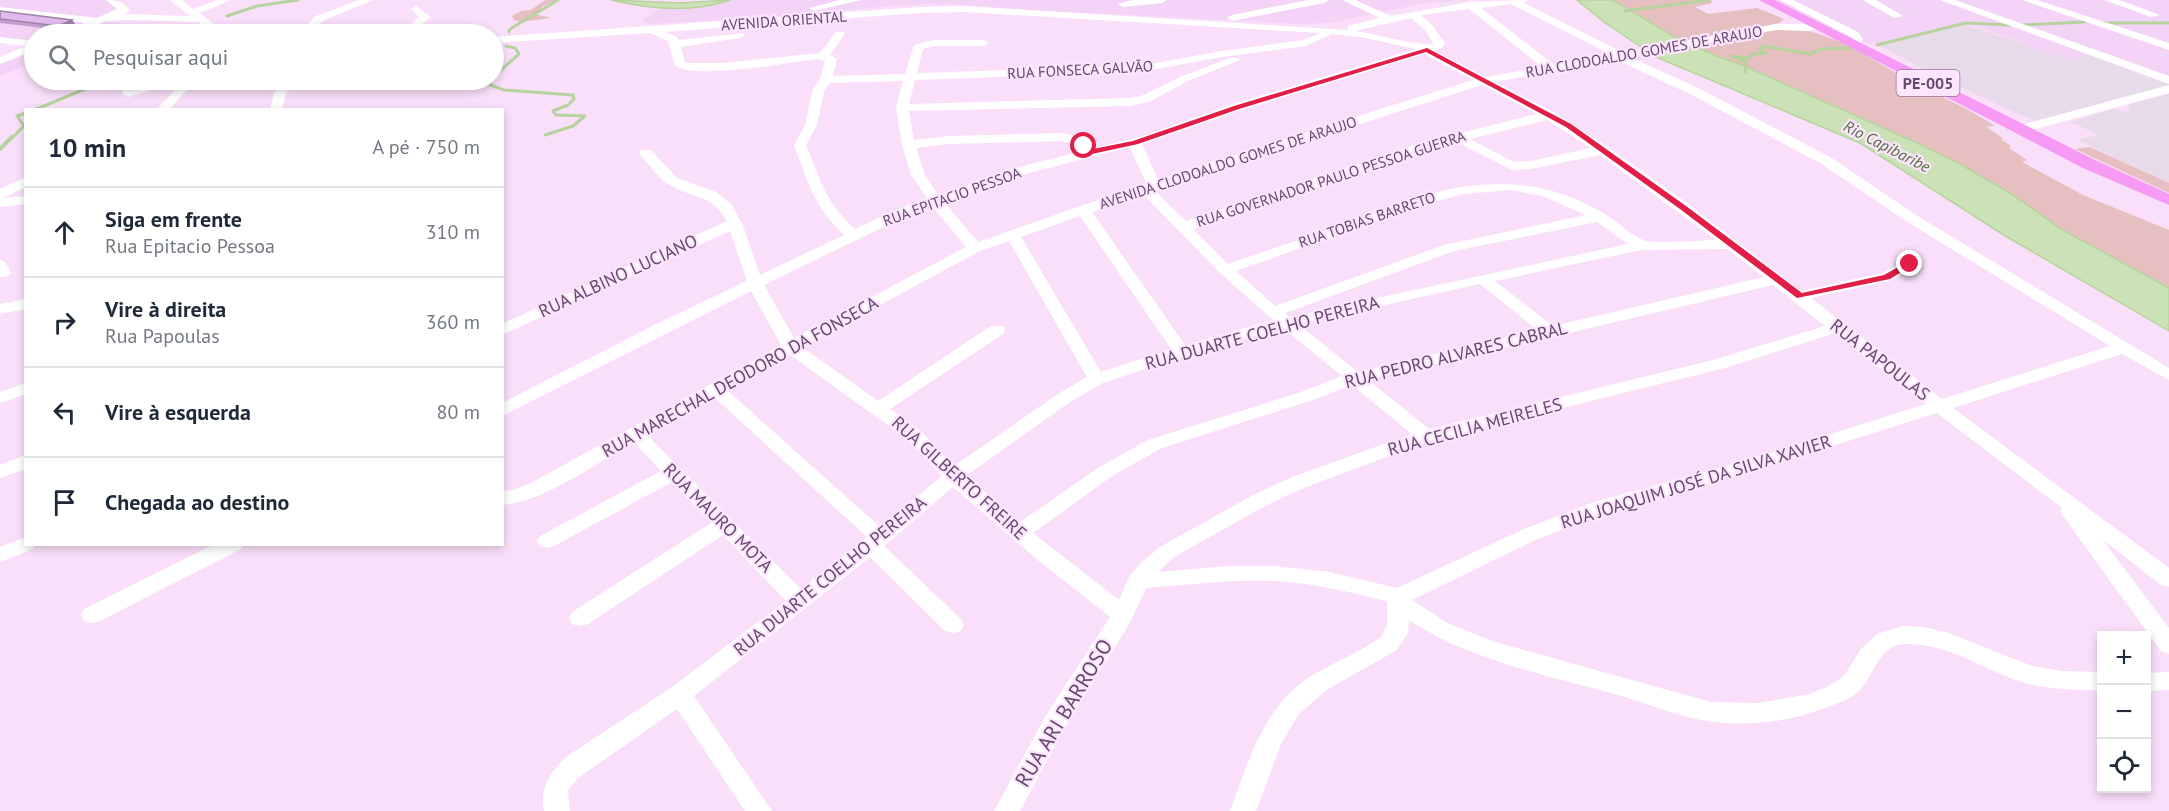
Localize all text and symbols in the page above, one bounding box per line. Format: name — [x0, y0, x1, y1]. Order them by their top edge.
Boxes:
street label: AVENIDA ORIENTAL — [720, 7, 848, 34]
street label: RUA CLODOALDO GOMES DE ARAUJO — [1524, 21, 1764, 82]
search box — [24, 24, 504, 90]
icon: search — [45, 41, 78, 74]
text: Pesquisar aqui — [93, 43, 229, 71]
street label: RUA FONSECA GALVÃO — [1007, 56, 1153, 83]
road number: PE-005 — [1896, 70, 1960, 96]
street label: AVENIDA CLODOALDO GOMES DE ARAUJO — [1097, 112, 1359, 213]
water label: Rio Capibaribe — [1840, 116, 1934, 177]
street label: RUA GOVERNADOR PAULO PESSOA GUERRA — [1194, 126, 1468, 231]
text: 10 min — [48, 131, 126, 164]
route start — [1070, 132, 1096, 158]
text: A pé · 750 m — [373, 134, 480, 160]
street label: RUA EPITACIO PESSOA — [880, 163, 1024, 230]
street label: RUA TOBIAS BARRETO — [1296, 187, 1438, 252]
text: Siga em frente — [105, 205, 242, 233]
icon: ahead — [48, 216, 81, 249]
text: 310 m — [426, 219, 480, 245]
street label: RUA ALBINO LUCIANO — [535, 229, 701, 322]
text: Rua Epitacio Pessoa — [105, 233, 275, 259]
route end — [1896, 250, 1922, 276]
street label: RUA DUARTE COELHO PEREIRA — [1142, 290, 1382, 375]
street label: RUA MARECHAL DEODORO DA FONSECA — [598, 291, 882, 462]
text: Vire à direita — [105, 295, 226, 323]
icon: right — [48, 306, 81, 339]
text: 360 m — [426, 309, 480, 335]
street label: RUA PAPOULAS — [1826, 314, 1935, 406]
street label: RUA PEDRO ALVARES CABRAL — [1342, 316, 1570, 393]
text: Rua Papoulas — [105, 323, 220, 349]
street label: RUA CECILIA MEIRELES — [1385, 392, 1565, 461]
icon: left — [48, 396, 81, 429]
text: Vire à esquerda — [105, 398, 251, 426]
text: 80 m — [437, 399, 480, 425]
street label: RUA GILBERTO FREIRE — [887, 411, 1032, 544]
street label: RUA JOAQUIM JOSÉ DA SILVA XAVIER — [1558, 429, 1834, 534]
street label: RUA MAURO MOTA — [659, 458, 778, 578]
icon: arrive — [48, 486, 81, 519]
text: Chegada ao destino — [105, 488, 289, 516]
street label: RUA DUARTE COELHO PEREIRA — [729, 490, 931, 661]
map controls — [2097, 631, 2151, 793]
button: + — [2097, 631, 2151, 685]
street label: RUA ARI BARROSO — [1009, 634, 1118, 792]
button: − — [2097, 685, 2151, 739]
button: locate — [2097, 739, 2151, 793]

